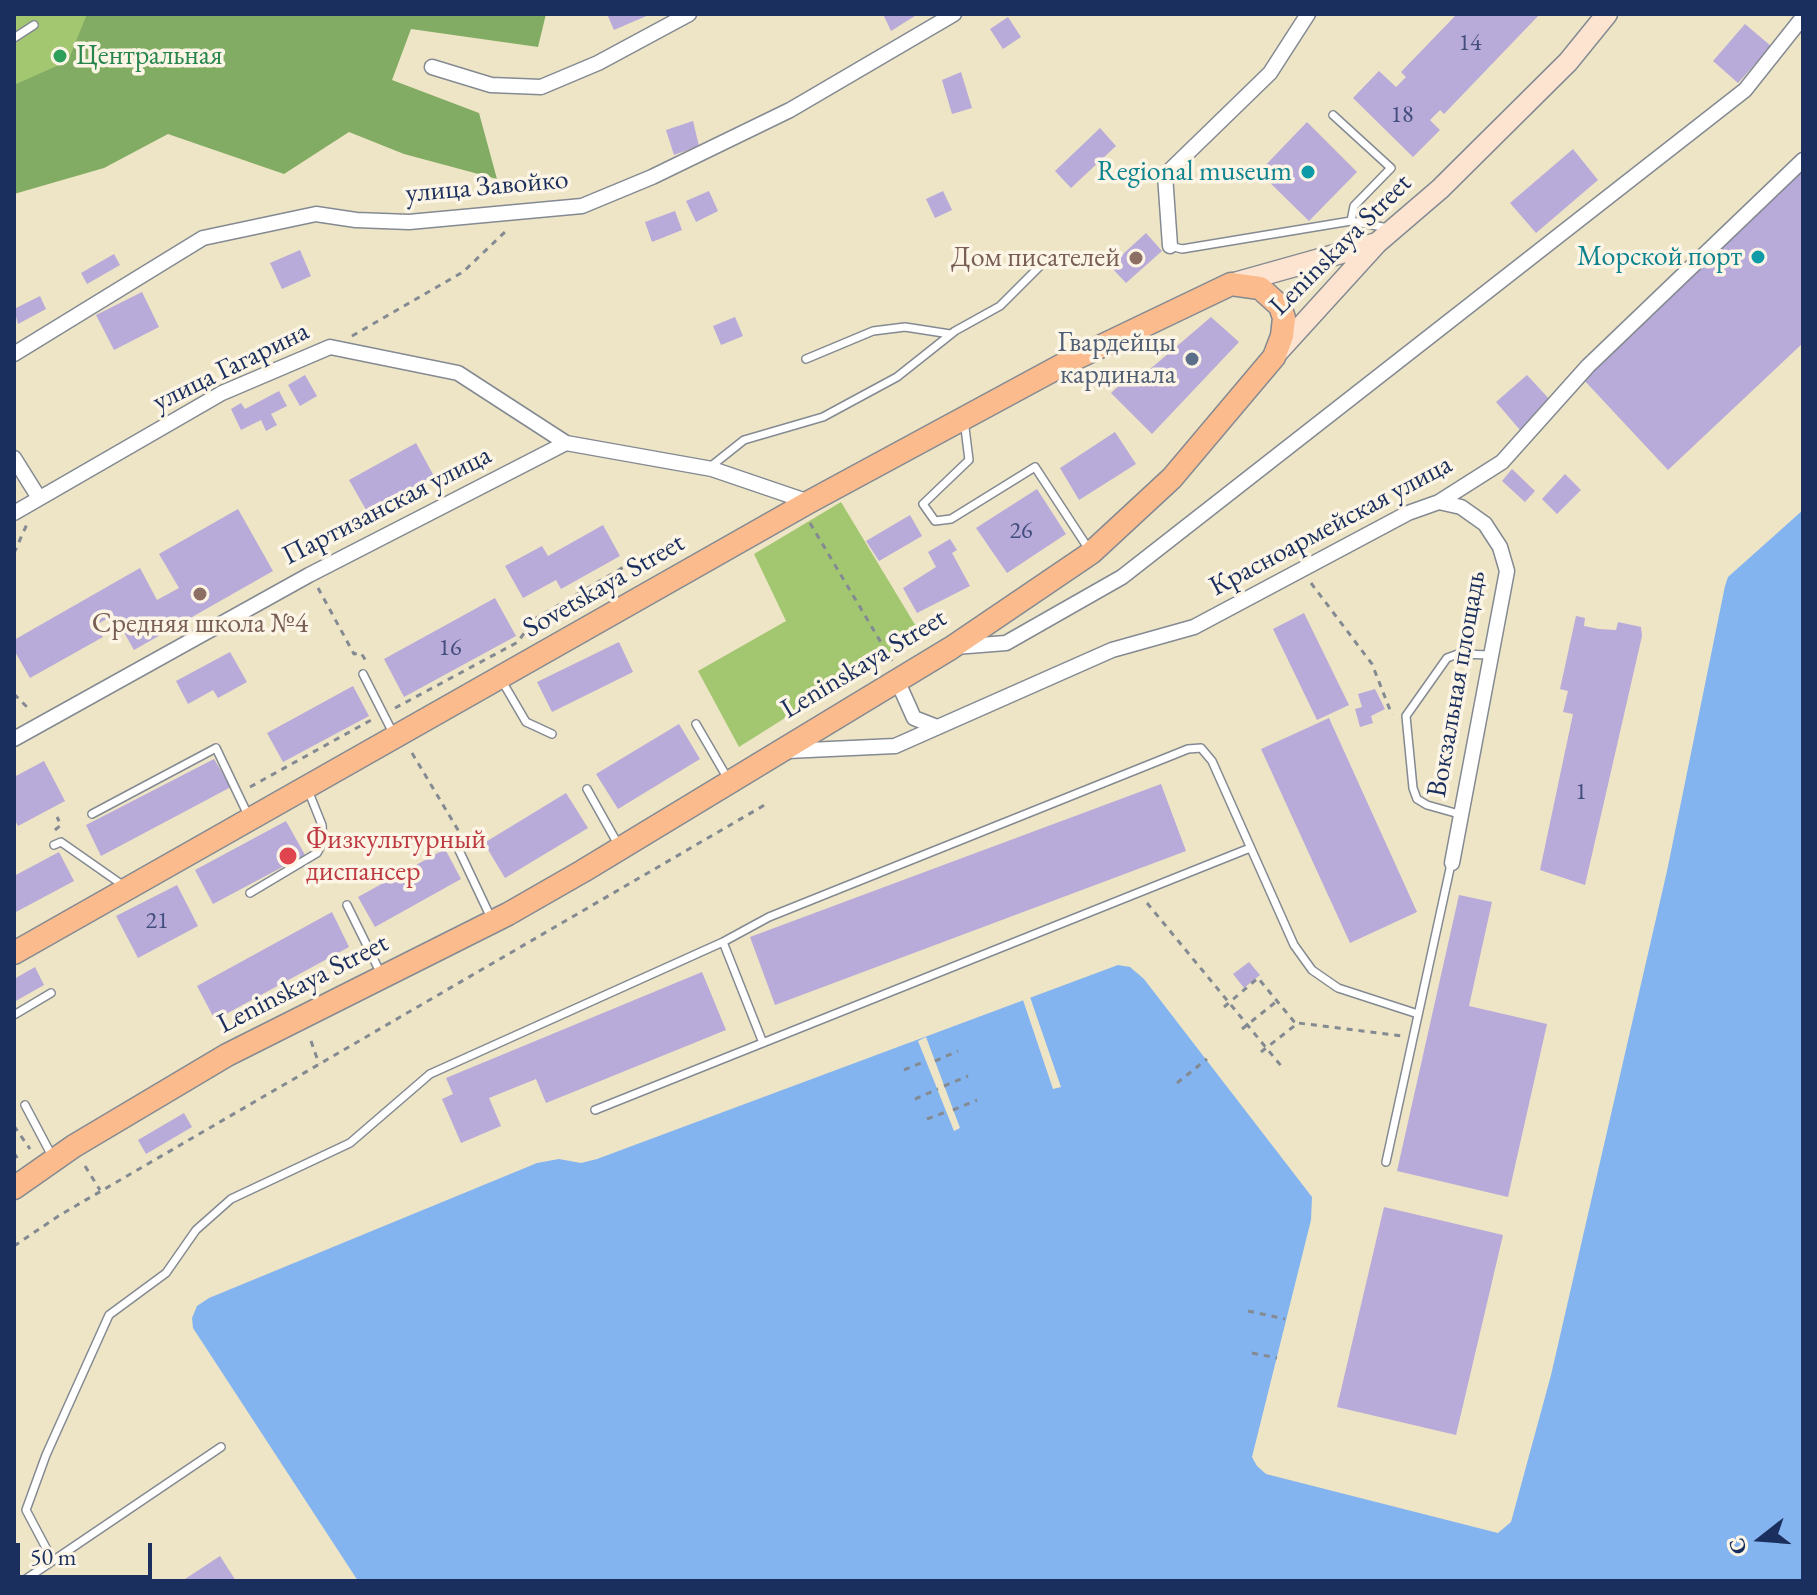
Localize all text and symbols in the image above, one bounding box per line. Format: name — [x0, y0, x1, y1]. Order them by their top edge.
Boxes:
house number: 14 — [1458, 29, 1482, 57]
place label: Центральная — [76, 39, 223, 73]
marker: Центральная — [51, 47, 69, 65]
house number: 18 — [1390, 101, 1414, 129]
place label: Regional museum — [1097, 155, 1292, 189]
street label: улица Завойко — [404, 163, 570, 211]
marker: Regional museum — [1299, 163, 1317, 181]
street label: Leninskaya Street — [1263, 167, 1419, 323]
place label: Морской порт — [1577, 240, 1742, 274]
place label: Дом писателей — [951, 241, 1120, 275]
marker: Морской порт — [1749, 248, 1767, 266]
marker: Дом писателей — [1127, 249, 1145, 267]
street label: улица Гагарина — [147, 315, 315, 419]
place label: Гвардейцы кардинала — [1058, 326, 1176, 392]
marker: Гвардейцы кардинала — [1183, 350, 1201, 368]
street label: Партизанская улица — [277, 439, 497, 573]
street label: Красноармейская улица — [1204, 448, 1458, 604]
house number: 26 — [1009, 517, 1033, 545]
street label: Sovetskaya Street — [517, 526, 691, 646]
street label: Вокзальная площадь — [1421, 568, 1493, 800]
marker: Средняя школа №4 — [191, 585, 209, 603]
street label: Leninskaya Street — [775, 601, 953, 727]
place label: Средняя школа №4 — [92, 607, 308, 641]
house number: 16 — [438, 634, 462, 662]
house number: 1 — [1575, 778, 1587, 806]
place label: Физкультурный диспансер — [306, 823, 486, 889]
marker: Физкультурный диспансер — [277, 845, 299, 867]
house number: 21 — [145, 907, 169, 935]
street label: Leninskaya Street — [212, 927, 394, 1041]
north arrow — [1721, 1499, 1801, 1579]
scale bar — [20, 1527, 156, 1577]
text: С — [1721, 1534, 1754, 1558]
text: 50 m — [30, 1541, 77, 1572]

